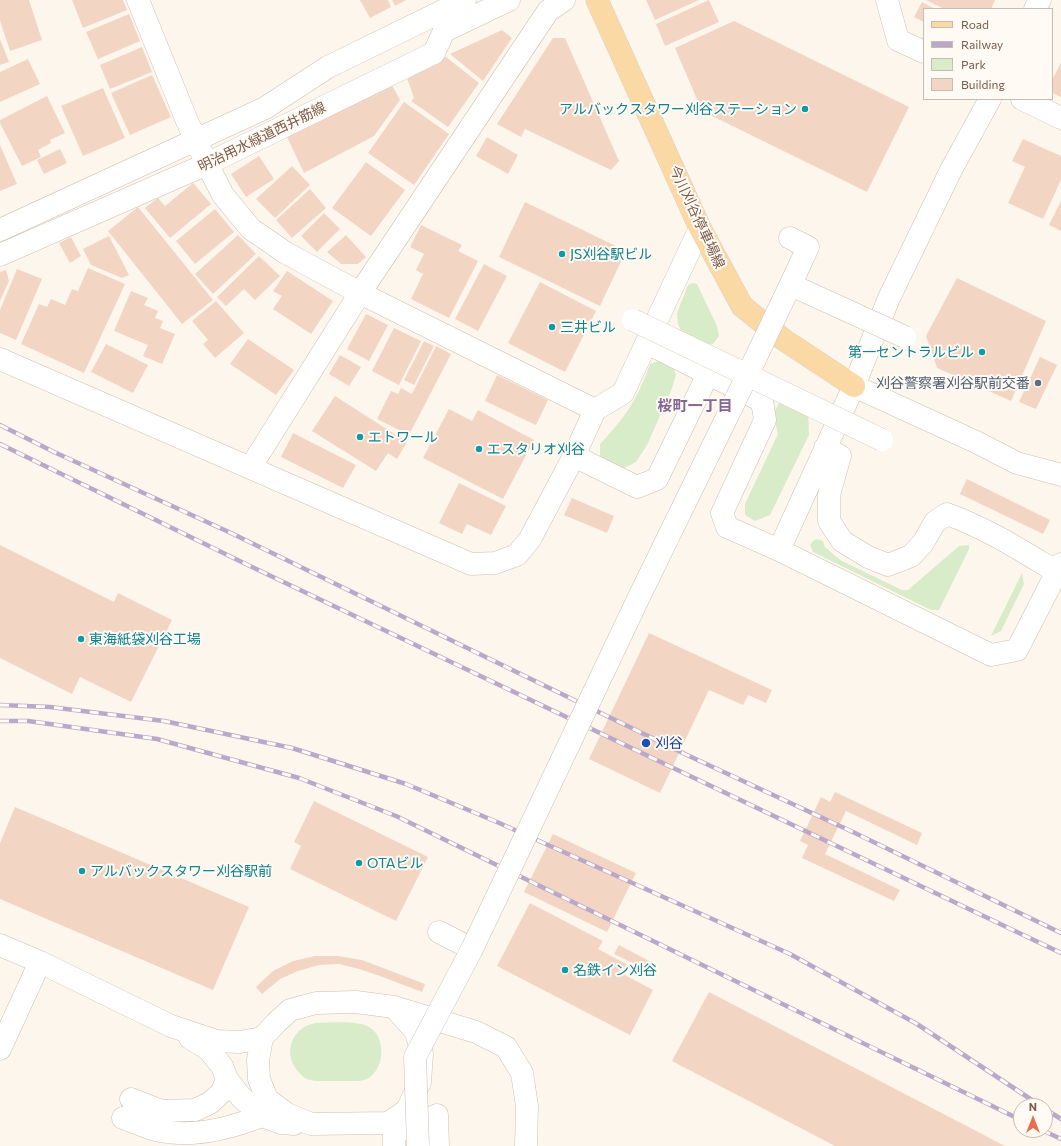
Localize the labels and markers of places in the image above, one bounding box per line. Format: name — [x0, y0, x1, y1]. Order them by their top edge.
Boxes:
place label: アルバックスタワー刈谷ステーション — [559, 101, 797, 117]
marker: アルバックスタワー刈谷ステーション — [800, 104, 810, 114]
place label: JS刈谷駅ビル — [570, 246, 652, 262]
marker: JS刈谷駅ビル — [557, 249, 567, 259]
place label: 三井ビル — [560, 319, 616, 335]
marker: 三井ビル — [547, 322, 557, 332]
place label: 第一セントラルビル — [848, 344, 974, 360]
marker: 第一セントラルビル — [977, 347, 987, 357]
place label: 刈谷警察署刈谷駅前交番 — [876, 375, 1030, 391]
marker: 刈谷警察署刈谷駅前交番 — [1033, 378, 1043, 388]
place label: エトワール — [368, 429, 438, 445]
marker: エトワール — [355, 432, 365, 442]
place label: エスタリオ刈谷 — [487, 441, 585, 457]
marker: エスタリオ刈谷 — [474, 444, 484, 454]
place label: 東海紙袋刈谷工場 — [89, 631, 201, 647]
marker: 東海紙袋刈谷工場 — [76, 634, 86, 644]
place label: 刈谷 — [655, 735, 683, 751]
marker: 刈谷 — [640, 737, 652, 749]
place label: OTAビル — [367, 855, 423, 871]
marker: OTAビル — [354, 858, 364, 868]
place label: アルバックスタワー刈谷駅前 — [90, 863, 272, 879]
marker: アルバックスタワー刈谷駅前 — [77, 866, 87, 876]
place label: 名鉄イン刈谷 — [573, 962, 657, 978]
marker: 名鉄イン刈谷 — [560, 965, 570, 975]

